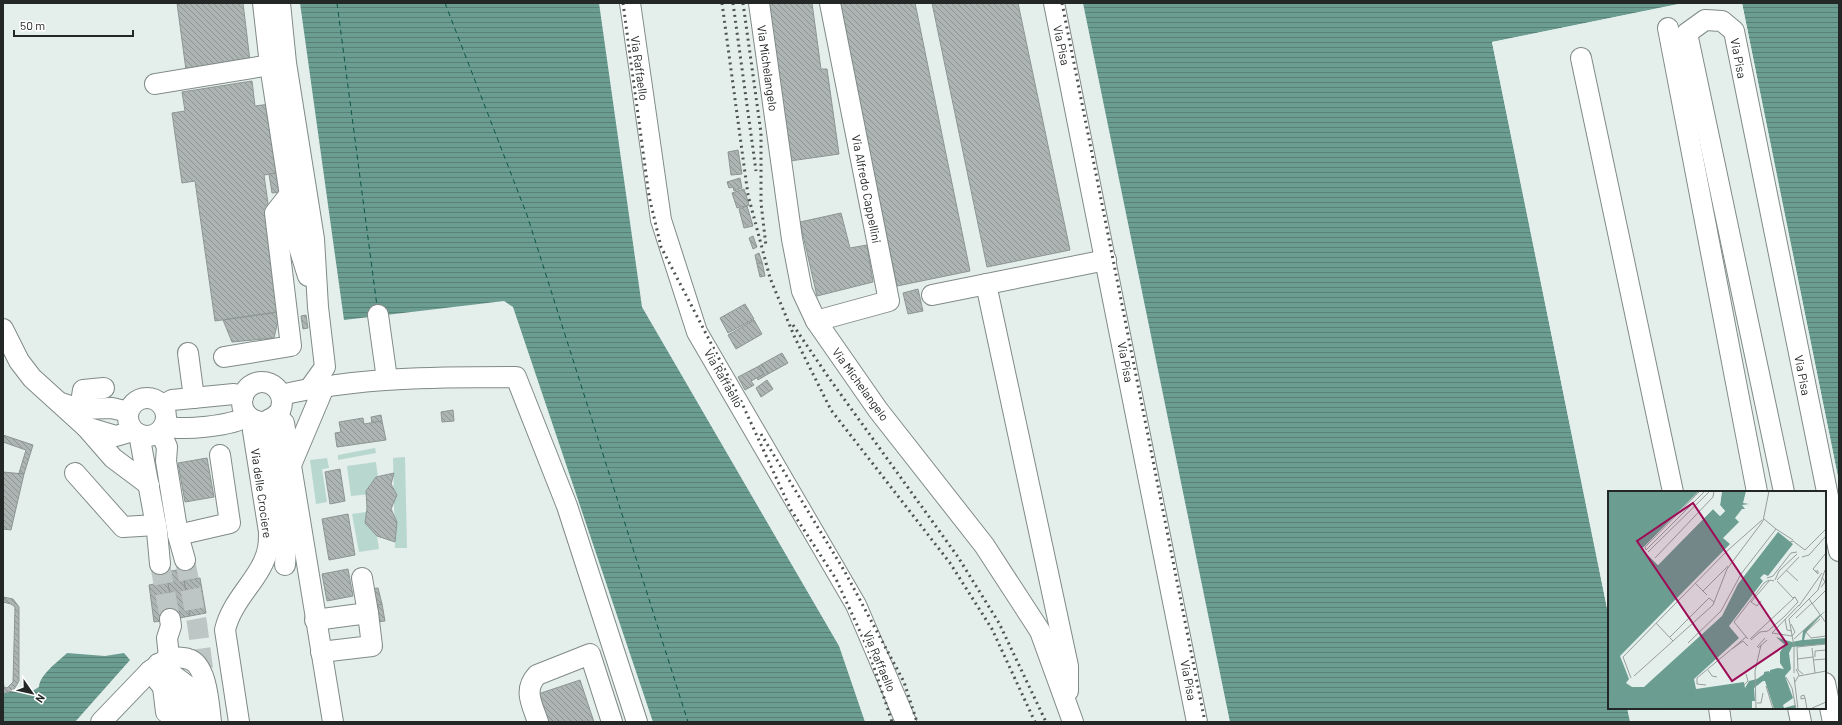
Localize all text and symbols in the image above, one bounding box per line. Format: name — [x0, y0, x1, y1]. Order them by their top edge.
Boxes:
scale bar — [14, 12, 133, 38]
text: 50 m — [20, 18, 45, 32]
street label: Via Michelangelo — [755, 24, 781, 112]
street label: Via Pisa — [1051, 24, 1073, 66]
street label: Via Raffaello — [629, 35, 651, 101]
street label: Via Pisa — [1728, 37, 1750, 79]
street label: Via Alfredo Cappellini — [850, 134, 884, 244]
street label: Via Pisa — [1115, 341, 1137, 383]
street label: Via Michelangelo — [830, 345, 892, 423]
street label: Via Raffaello — [702, 346, 746, 410]
street label: Via Pisa — [1792, 354, 1814, 396]
street label: Via delle Crociere — [249, 447, 275, 539]
inset map — [1608, 491, 1826, 709]
street label: Via Raffaello — [861, 628, 899, 694]
street label: Via Pisa — [1178, 659, 1200, 701]
north arrow — [12, 673, 52, 713]
text: N — [33, 692, 48, 706]

